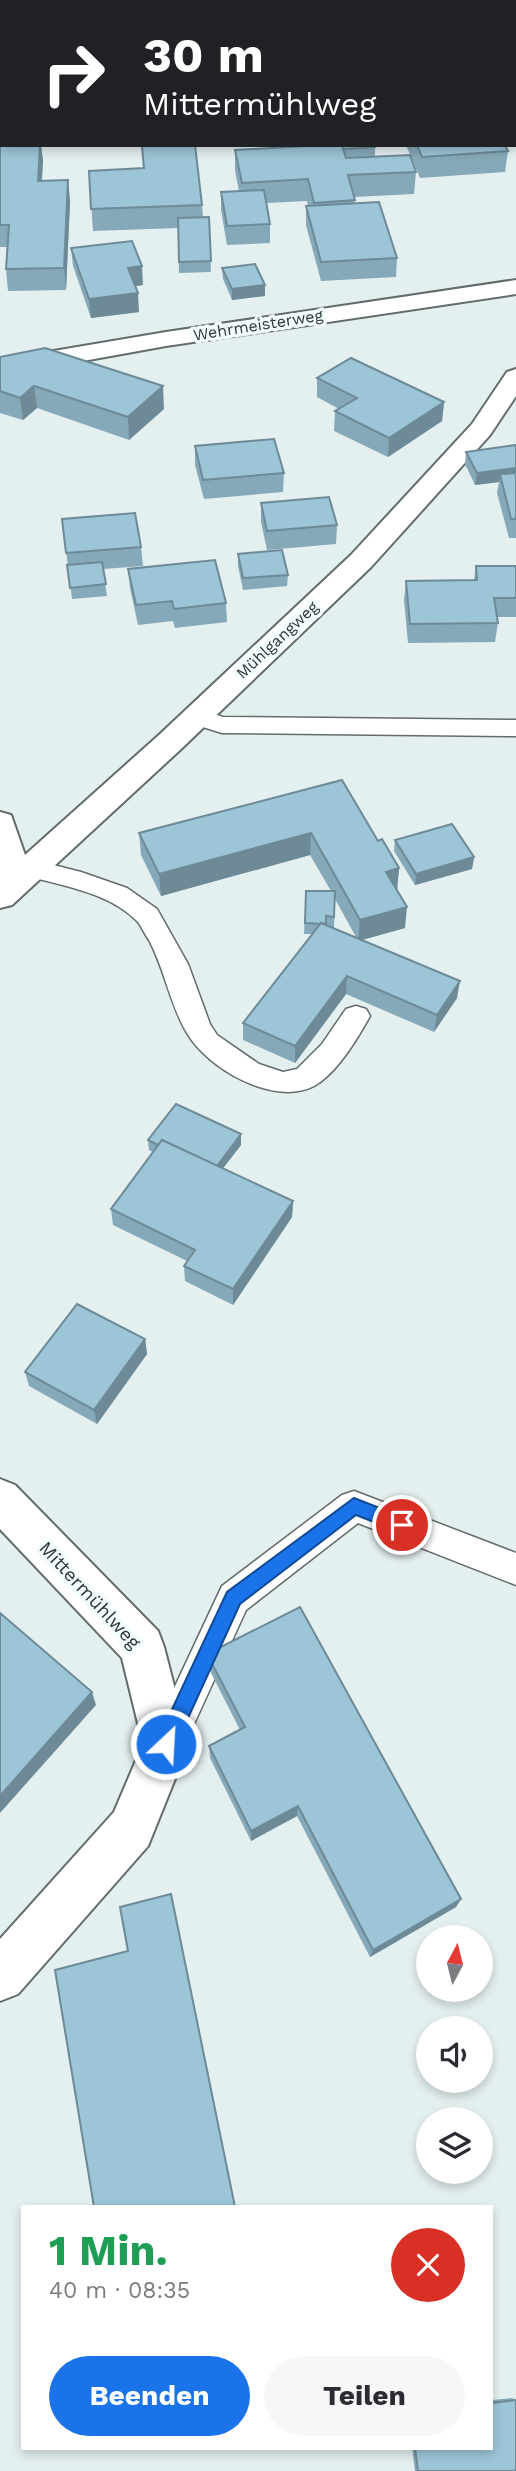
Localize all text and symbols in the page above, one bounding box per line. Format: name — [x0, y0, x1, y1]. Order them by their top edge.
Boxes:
text: 30 m — [143, 26, 264, 84]
icon: right — [28, 28, 119, 119]
text: Mittermühlweg — [143, 85, 376, 123]
street label: Wehrmeisterweg — [192, 305, 325, 345]
street label: Mühlgangweg — [232, 597, 322, 683]
pin — [372, 1495, 432, 1555]
icon: arrive — [383, 1506, 421, 1544]
street label: Mittermühlweg — [34, 1537, 146, 1654]
position arrow — [129, 1707, 203, 1781]
north arrow — [416, 1925, 494, 2002]
map controls — [416, 1925, 493, 2184]
button: sound — [416, 2016, 493, 2093]
button: layers — [416, 2107, 493, 2184]
text: 1 Min. — [49, 2226, 168, 2275]
button: close — [391, 2228, 465, 2302]
text: 40 m · 08:35 — [49, 2277, 190, 2304]
button: Beenden — [49, 2356, 250, 2436]
button: Teilen — [264, 2356, 465, 2436]

